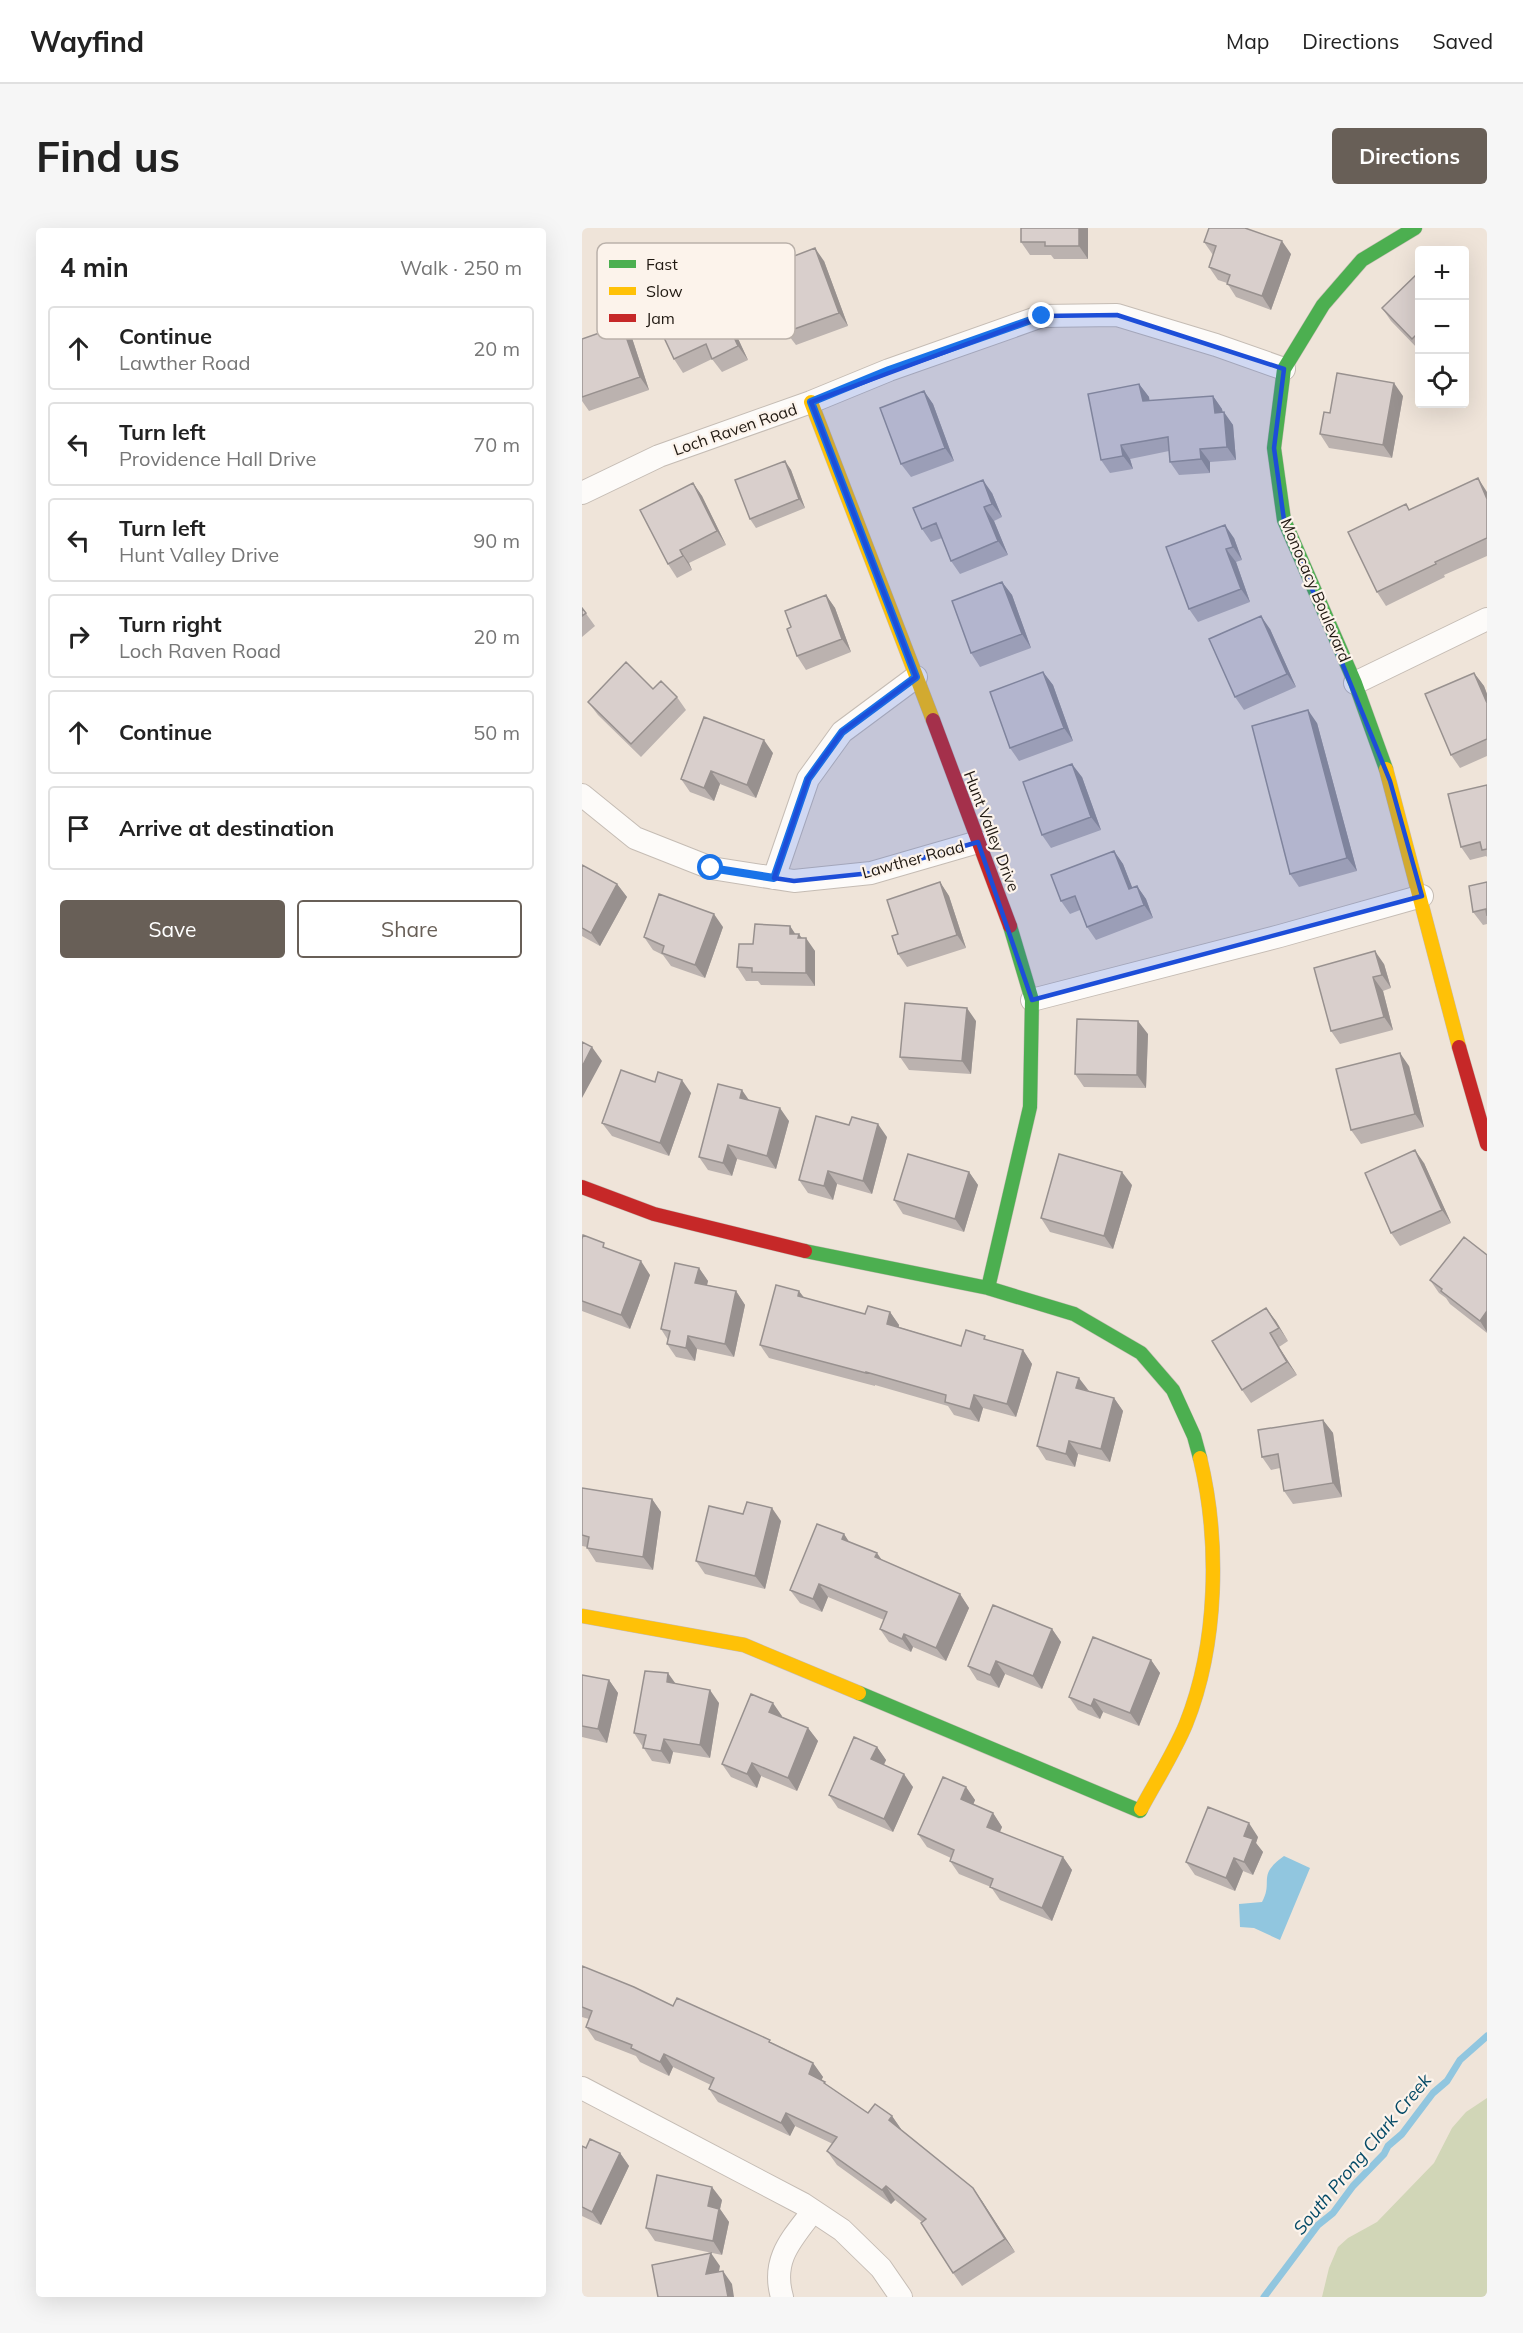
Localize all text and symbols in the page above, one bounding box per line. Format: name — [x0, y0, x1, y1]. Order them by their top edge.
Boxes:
text: Wayfind — [30, 24, 144, 59]
text: Map — [1226, 28, 1269, 54]
text: Directions — [1302, 28, 1399, 54]
text: Saved — [1432, 28, 1493, 54]
button: Directions — [1332, 128, 1487, 184]
text: Find us — [36, 130, 180, 183]
legend — [597, 243, 795, 339]
map controls — [1415, 246, 1469, 408]
button: + — [1415, 246, 1469, 300]
text: 4 min — [60, 251, 129, 284]
text: Fast — [646, 254, 678, 274]
text: Walk · 250 m — [400, 255, 522, 280]
text: Slow — [646, 281, 683, 301]
button: − — [1415, 300, 1469, 354]
route end — [1028, 302, 1054, 328]
text: Jam — [646, 308, 675, 328]
text: Continue — [119, 322, 212, 350]
icon: ahead — [62, 332, 95, 365]
text: 20 m — [473, 336, 520, 361]
text: Lawther Road — [119, 350, 250, 375]
button: locate — [1415, 354, 1469, 408]
street label: Loch Raven Road — [670, 398, 800, 460]
text: Turn left — [119, 418, 206, 446]
icon: left — [62, 428, 95, 461]
text: 70 m — [473, 432, 520, 457]
text: Providence Hall Drive — [119, 446, 316, 471]
text: Turn left — [119, 514, 206, 542]
street label: Monocacy Boulevard — [1277, 515, 1355, 665]
icon: left — [62, 524, 95, 557]
text: 90 m — [473, 528, 520, 553]
text: Hunt Valley Drive — [119, 542, 279, 567]
text: Turn right — [119, 610, 222, 638]
icon: right — [62, 620, 95, 653]
text: 20 m — [473, 624, 520, 649]
text: Loch Raven Road — [119, 638, 281, 663]
icon: ahead — [62, 716, 95, 749]
text: Continue — [119, 718, 212, 746]
text: 50 m — [473, 720, 520, 745]
street label: Hunt Valley Drive — [960, 768, 1024, 894]
icon: arrive — [62, 812, 95, 845]
text: Arrive at destination — [119, 814, 334, 842]
street label: Lawther Road — [860, 836, 966, 882]
route start — [697, 854, 723, 880]
button: Save — [60, 900, 285, 958]
button: Share — [297, 900, 522, 958]
water label: South Prong Clark Creek — [1288, 2068, 1437, 2239]

